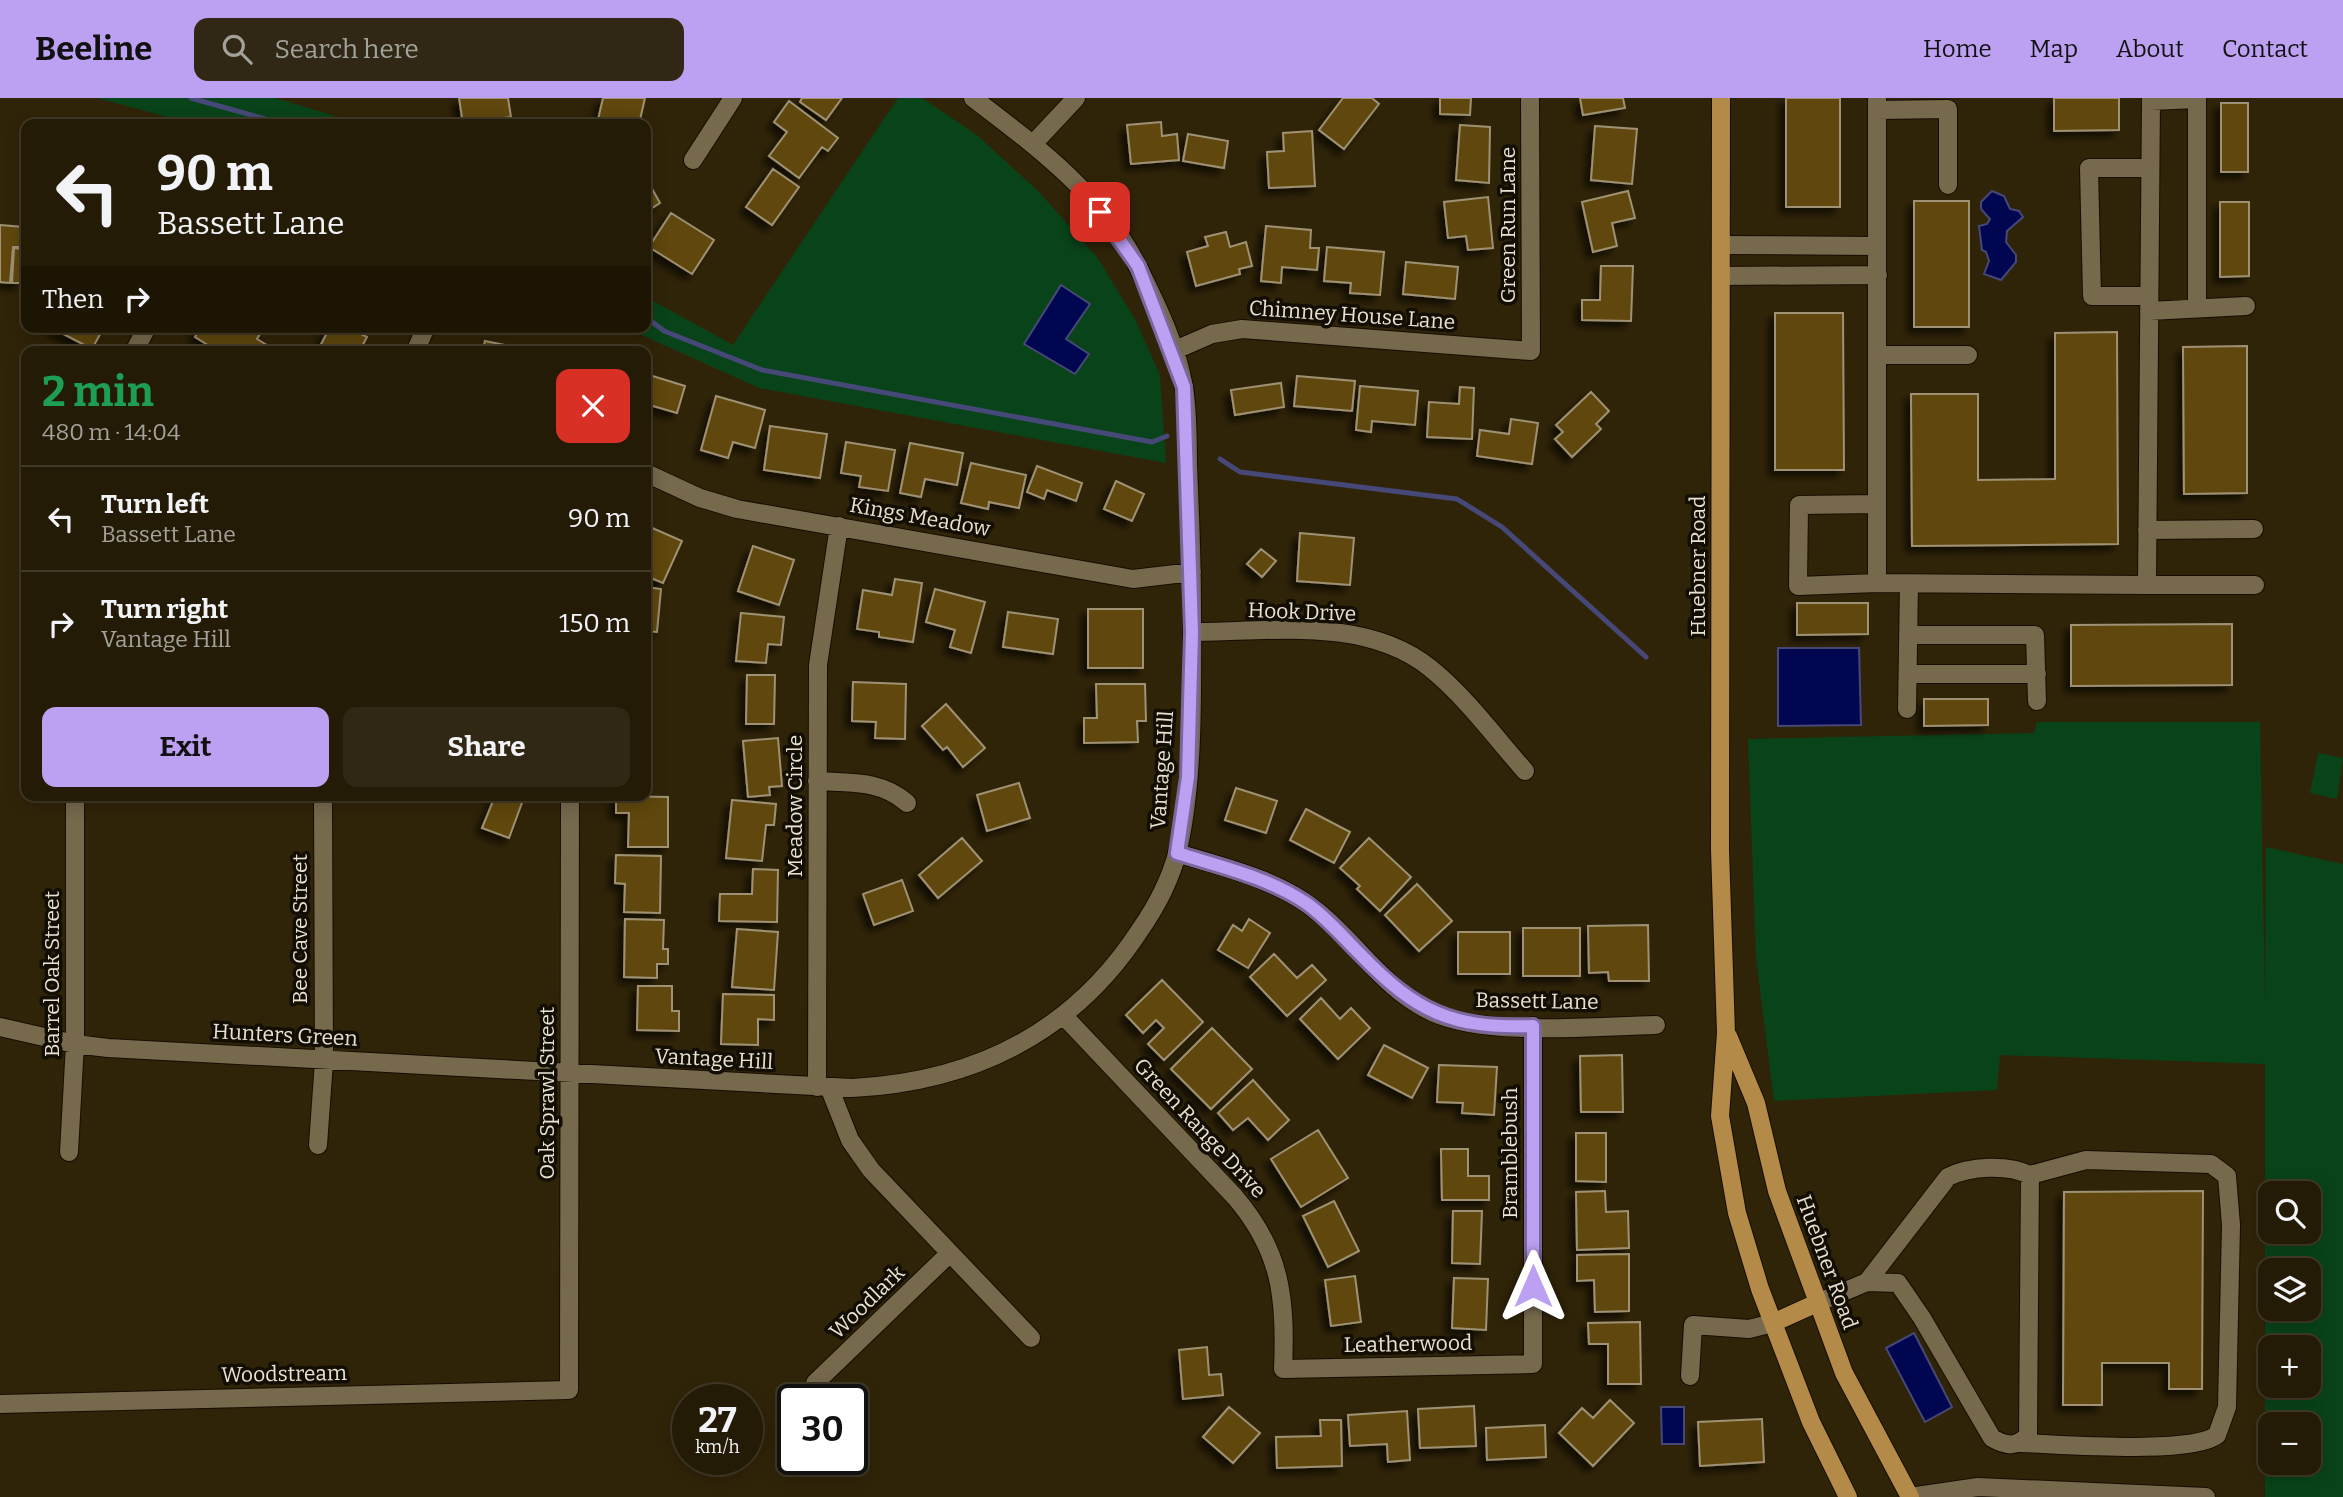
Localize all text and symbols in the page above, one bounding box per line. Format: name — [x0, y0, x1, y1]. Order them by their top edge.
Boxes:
search box — [194, 18, 684, 81]
text: Beeline — [35, 29, 152, 69]
icon: search — [218, 30, 256, 68]
text: Search here — [274, 34, 419, 65]
text: Home — [1923, 35, 1992, 63]
text: Map — [2030, 35, 2078, 63]
text: About — [2116, 35, 2184, 63]
text: Contact — [2222, 35, 2308, 63]
text: 90 m — [157, 144, 273, 203]
icon: left — [42, 147, 133, 238]
street label: Green Run Lane — [1495, 147, 1521, 303]
pin — [1070, 182, 1130, 242]
icon: arrive — [1081, 193, 1119, 231]
text: Bassett Lane — [157, 204, 345, 242]
icon: right — [118, 280, 156, 318]
text: Then — [42, 284, 104, 315]
street label: Chimney House Lane — [1248, 295, 1456, 335]
text: 2 min — [42, 367, 154, 417]
button: close — [556, 369, 630, 443]
text: 480 m · 14:04 — [42, 418, 180, 446]
text: Turn left — [101, 489, 209, 520]
street label: Kings Meadow — [848, 492, 992, 542]
street label: Huebner Road — [1685, 495, 1711, 637]
icon: left — [42, 500, 80, 538]
text: 90 m — [568, 503, 630, 534]
text: Bassett Lane — [101, 520, 236, 548]
text: Turn right — [101, 594, 228, 625]
street label: Hook Drive — [1247, 597, 1357, 627]
icon: right — [42, 605, 80, 643]
text: 150 m — [559, 608, 630, 639]
text: Vantage Hill — [101, 625, 231, 653]
button: Exit — [42, 707, 329, 787]
button: Share — [343, 707, 630, 787]
street label: Vantage Hill — [1145, 710, 1179, 830]
street label: Meadow Circle — [782, 735, 808, 877]
street label: Bee Cave Street — [287, 854, 313, 1004]
street label: Barrel Oak Street — [39, 891, 65, 1057]
street label: Bassett Lane — [1475, 987, 1599, 1015]
street label: Oak Sprawl Street — [534, 1006, 560, 1179]
street label: Hunters Green — [212, 1018, 358, 1052]
street label: Vantage Hill — [654, 1043, 774, 1075]
street label: Green Range Drive — [1128, 1053, 1272, 1203]
street label: Bramblebush — [1497, 1087, 1523, 1219]
map controls — [2258, 1181, 2321, 1475]
button: search — [2258, 1181, 2321, 1244]
street label: Huebner Road — [1791, 1191, 1863, 1333]
position arrow — [1496, 1249, 1570, 1323]
button: layers — [2258, 1258, 2321, 1321]
street label: Woodlark — [824, 1260, 910, 1344]
street label: Leatherwood — [1343, 1330, 1473, 1358]
button: + — [2258, 1335, 2321, 1398]
street label: Woodstream — [221, 1360, 347, 1388]
speed limit sign: 30 — [777, 1384, 868, 1475]
text: 27 — [698, 1399, 737, 1441]
button: − — [2258, 1412, 2321, 1475]
text: km/h — [695, 1436, 740, 1458]

